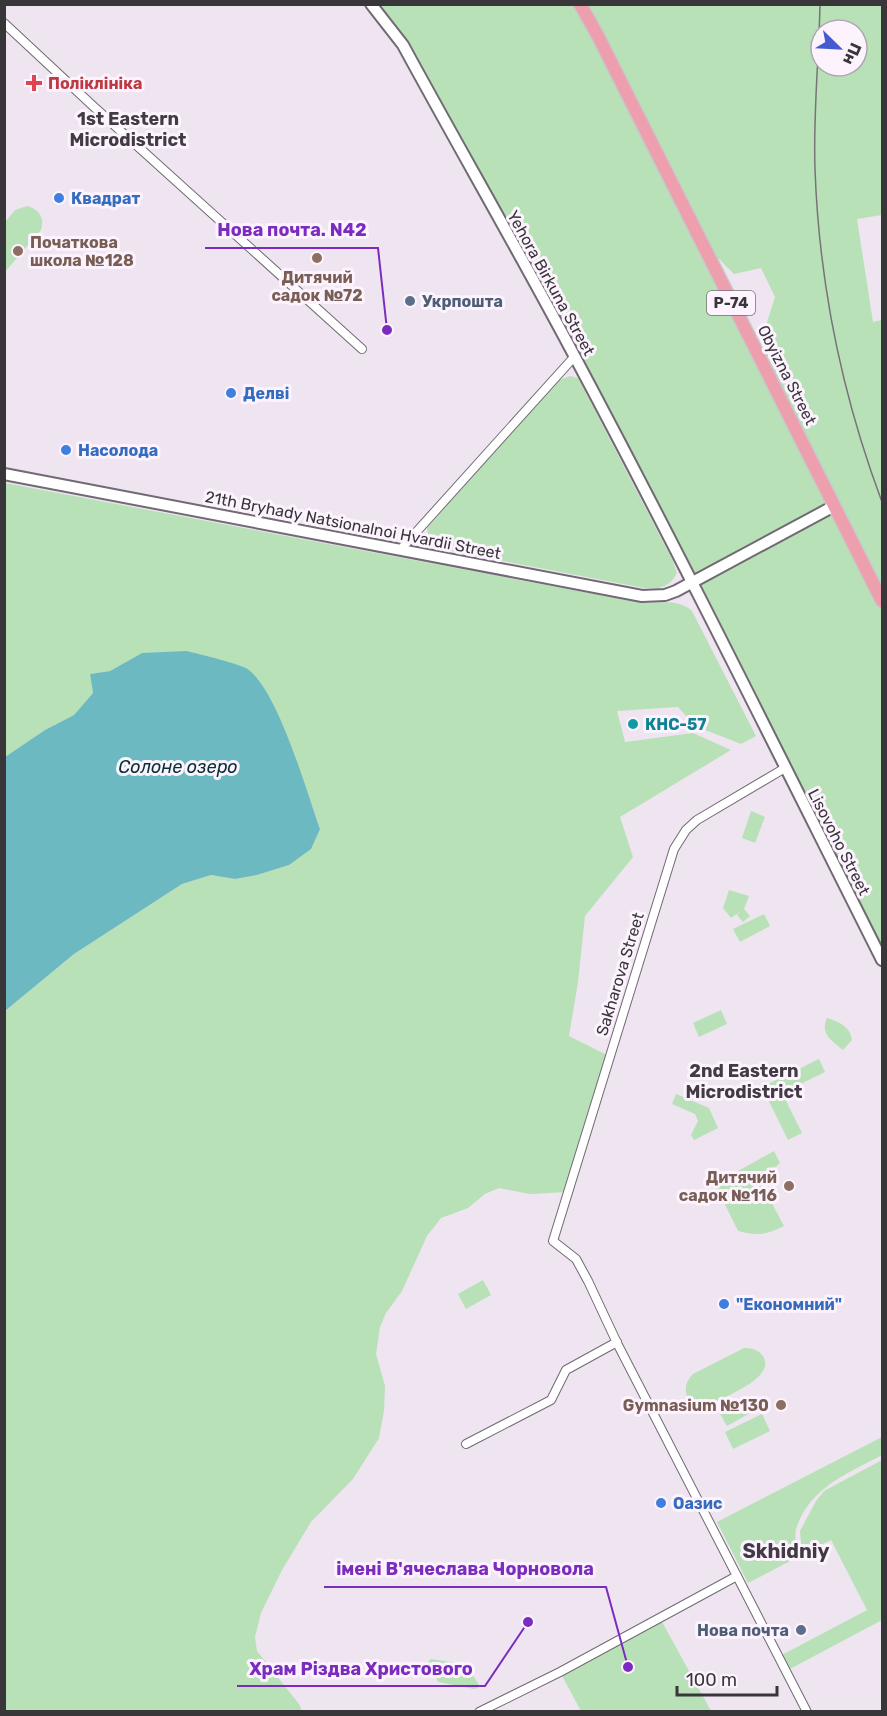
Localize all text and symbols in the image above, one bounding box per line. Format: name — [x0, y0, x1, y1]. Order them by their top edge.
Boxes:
north arrow — [809, 18, 869, 78]
text: Пн — [839, 40, 865, 68]
marker: Поліклініка — [25, 74, 43, 92]
place label: Поліклініка — [48, 74, 142, 93]
district label: 1st Eastern Microdistrict — [70, 108, 186, 151]
place label: Квадрат — [71, 189, 140, 208]
marker: Квадрат — [52, 191, 66, 205]
street label: Yehora Birkuna Street — [503, 207, 599, 359]
callout: Нова почта. N42 — [205, 212, 378, 248]
text: Нова почта. N42 — [217, 219, 367, 241]
place label: Початкова школа №128 — [30, 233, 134, 270]
marker: Початкова школа №128 — [11, 244, 25, 258]
marker: Дитячий садок №72 — [310, 251, 324, 265]
place label: Дитячий садок №72 — [271, 268, 363, 305]
road number: Р-74 — [707, 291, 755, 315]
place label: Укрпошта — [422, 292, 503, 311]
marker: Укрпошта — [403, 294, 417, 308]
street label: Obyizna Street — [754, 322, 820, 428]
place label: Делві — [243, 384, 289, 403]
marker: Делві — [224, 386, 238, 400]
place label: Насолода — [78, 441, 158, 460]
marker: Насолода — [59, 443, 73, 457]
street label: 21th Bryhady Natsionalnoi Hvardii Street — [204, 487, 502, 563]
place label: КНС-57 — [645, 715, 706, 734]
marker: КНС-57 — [626, 717, 640, 731]
water label: Солоне озеро — [118, 756, 238, 778]
street label: Lisovoho Street — [804, 786, 874, 898]
street label: Sakharova Street — [592, 910, 648, 1038]
district label: 2nd Eastern Microdistrict — [686, 1060, 802, 1103]
place label: Дитячий садок №116 — [679, 1168, 777, 1205]
marker: Дитячий садок №116 — [782, 1179, 796, 1193]
place label: "Економний" — [736, 1295, 842, 1314]
marker: "Економний" — [717, 1297, 731, 1311]
place label: Gymnasium №130 — [623, 1396, 769, 1415]
marker: Gymnasium №130 — [774, 1398, 788, 1412]
place label: Оазис — [673, 1494, 722, 1513]
marker: Оазис — [654, 1496, 668, 1510]
district label: Skhidniy — [743, 1539, 829, 1563]
callout: імені В'ячеслава Чорновола — [324, 1551, 606, 1587]
text: імені В'ячеслава Чорновола — [336, 1558, 594, 1580]
place label: Нова почта — [697, 1621, 789, 1640]
marker: Нова почта — [794, 1623, 808, 1637]
callout: Храм Різдва Христового — [237, 1650, 485, 1686]
text: Храм Різдва Христового — [249, 1658, 473, 1680]
scale bar — [677, 1659, 778, 1697]
text: 100 m — [686, 1669, 737, 1691]

